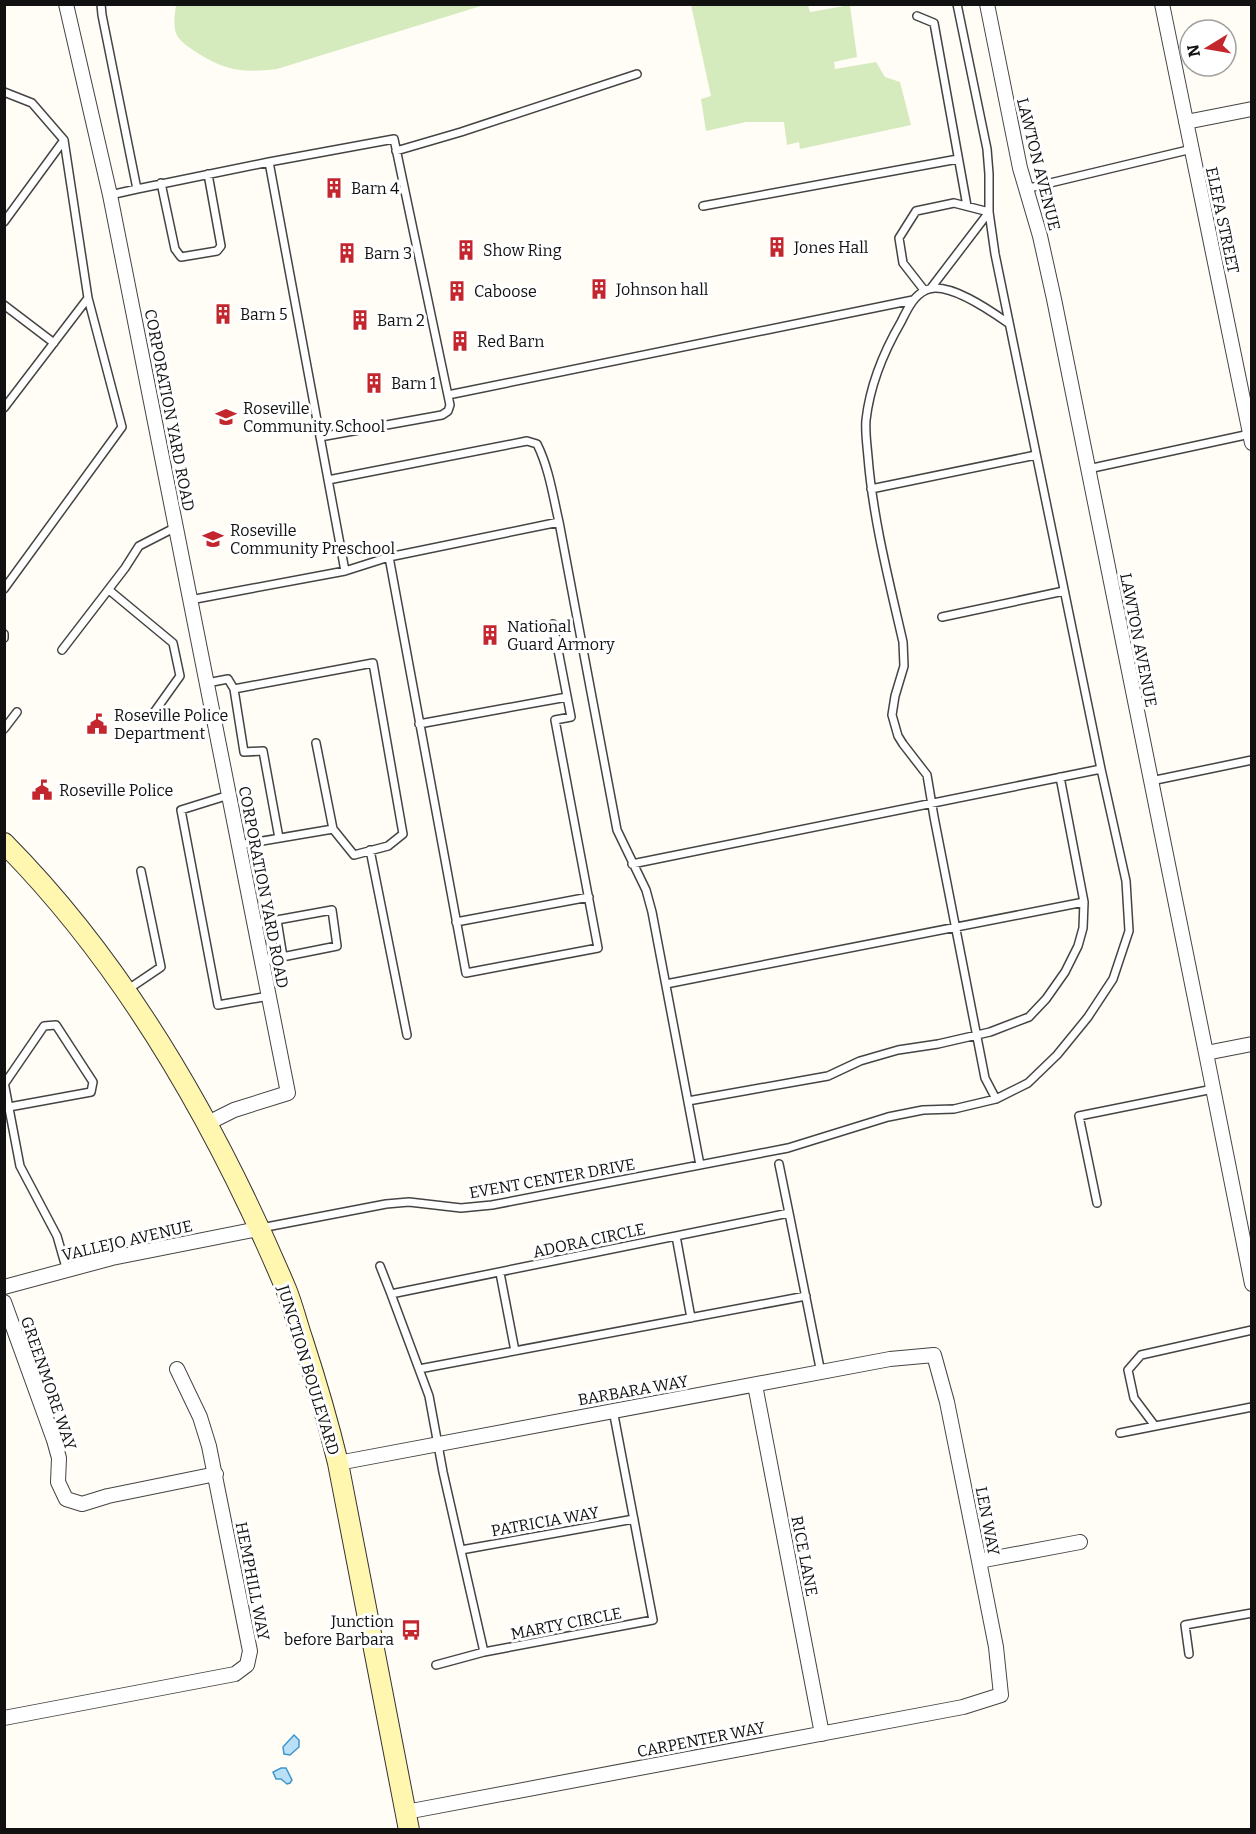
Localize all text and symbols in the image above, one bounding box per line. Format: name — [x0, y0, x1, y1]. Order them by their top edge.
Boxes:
north arrow — [1178, 18, 1238, 78]
text: N — [1183, 43, 1204, 59]
street label: LAWTON AVENUE — [1013, 96, 1064, 232]
street label: ELEFA STREET — [1202, 165, 1243, 275]
building icon: Barn 4 — [322, 176, 346, 200]
place label: Barn 4 — [351, 179, 400, 198]
building icon: Jones Hall — [765, 235, 789, 259]
building icon: Show Ring — [454, 238, 478, 262]
place label: Jones Hall — [793, 238, 869, 257]
building icon: Barn 3 — [335, 241, 359, 265]
place label: Show Ring — [483, 241, 562, 260]
place label: Barn 3 — [364, 244, 412, 263]
building icon: Johnson hall — [587, 277, 611, 301]
building icon: Caboose — [445, 279, 469, 303]
place label: Johnson hall — [615, 280, 709, 299]
place label: Caboose — [474, 282, 537, 301]
building icon: Barn 5 — [211, 302, 235, 326]
place label: Barn 5 — [240, 305, 287, 324]
street label: CORPORATION YARD ROAD — [141, 307, 198, 513]
building icon: Barn 2 — [348, 308, 372, 332]
place label: Barn 2 — [377, 311, 425, 330]
building icon: Red Barn — [448, 329, 472, 353]
place label: Red Barn — [477, 332, 544, 351]
building icon: Barn 1 — [362, 371, 386, 395]
place label: Barn 1 — [391, 374, 437, 393]
place label: Roseville Community School — [243, 399, 385, 436]
school or university icon: Roseville Community School — [214, 405, 238, 429]
place label: Roseville Community Preschool — [230, 521, 395, 558]
school or university icon: Roseville Community Preschool — [201, 527, 225, 551]
street label: LAWTON AVENUE — [1116, 571, 1161, 709]
place label: National Guard Armory — [507, 617, 615, 654]
building icon: National Guard Armory — [478, 623, 502, 647]
place label: Roseville Police Department — [114, 706, 228, 743]
public building icon: Roseville Police Department — [85, 712, 109, 736]
public building icon: Roseville Police — [30, 778, 54, 802]
place label: Roseville Police — [59, 781, 173, 800]
street label: CORPORATION YARD ROAD — [235, 784, 292, 990]
street label: EVENT CENTER DRIVE — [468, 1155, 636, 1202]
street label: VALLEJO AVENUE — [60, 1216, 194, 1265]
street label: ADORA CIRCLE — [531, 1219, 647, 1262]
street label: JUNCTION BOULEVARD — [273, 1282, 343, 1457]
street label: GREENMORE WAY — [17, 1314, 81, 1453]
street label: BARBARA WAY — [576, 1371, 690, 1410]
street label: LEN WAY — [972, 1485, 1004, 1558]
street label: PATRICIA WAY — [490, 1503, 601, 1540]
street label: RICE LANE — [787, 1514, 822, 1598]
street label: HEMPHILL WAY — [232, 1520, 273, 1643]
street label: MARTY CIRCLE — [509, 1603, 623, 1644]
place label: Junction before Barbara — [284, 1612, 394, 1649]
bus stop icon: Junction before Barbara — [399, 1618, 423, 1642]
street label: CARPENTER WAY — [635, 1718, 768, 1761]

